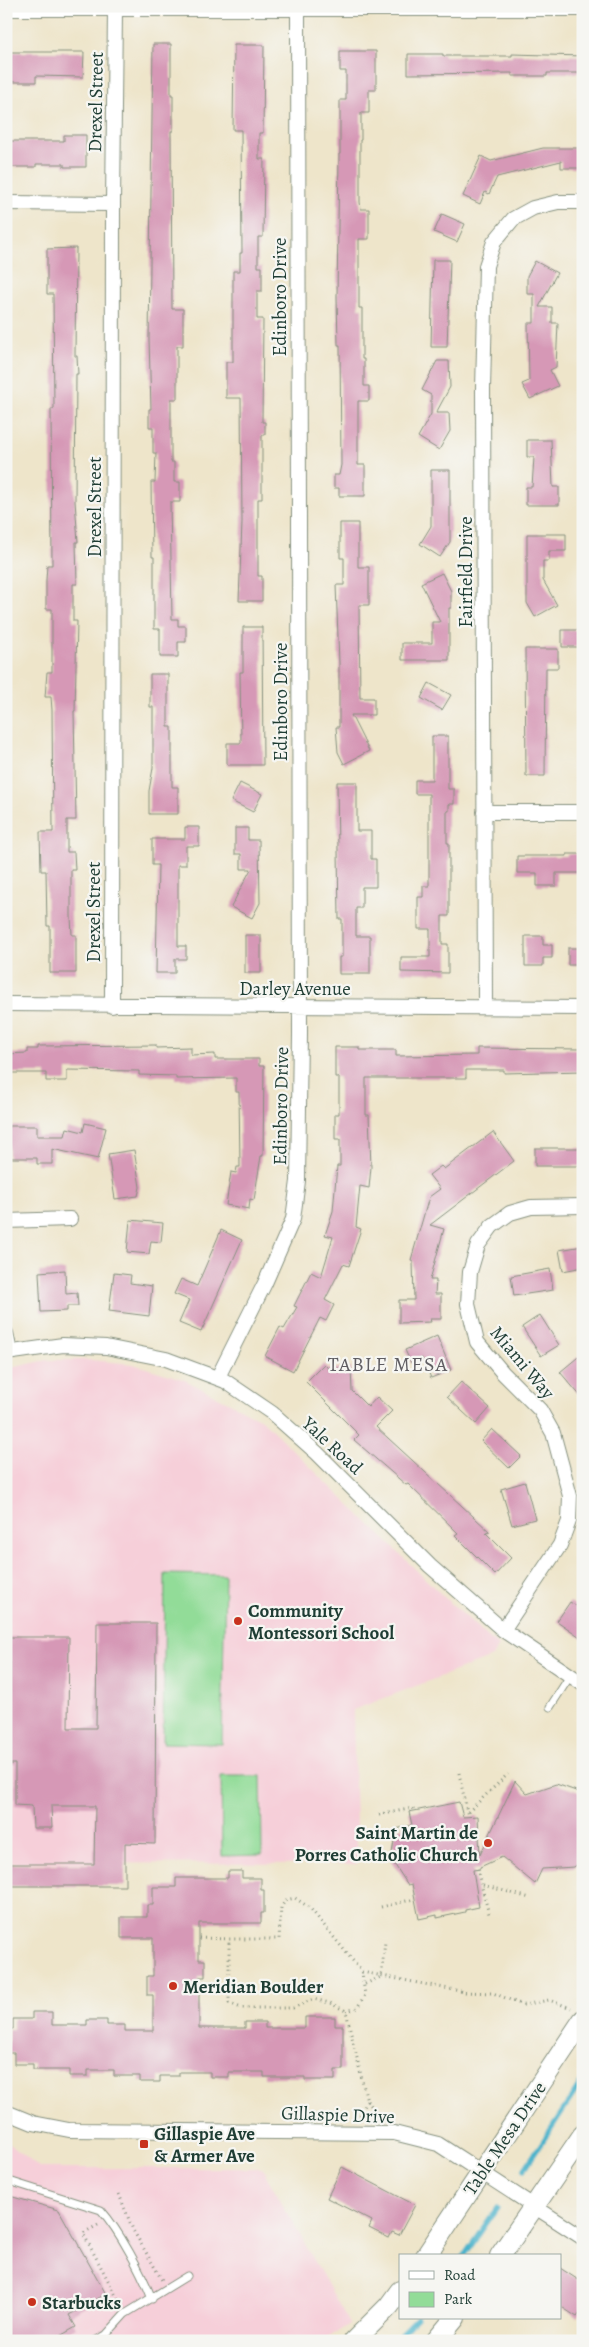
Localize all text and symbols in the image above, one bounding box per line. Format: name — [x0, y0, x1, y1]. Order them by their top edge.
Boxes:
street label: Drexel Street — [82, 51, 110, 153]
street label: Edinboro Drive — [267, 238, 293, 356]
street label: Drexel Street — [82, 457, 108, 557]
street label: Fairfield Drive — [453, 516, 479, 628]
street label: Edinboro Drive — [268, 643, 294, 761]
street label: Drexel Street — [81, 862, 107, 962]
street label: Darley Avenue — [239, 976, 351, 1002]
street label: Edinboro Drive — [267, 1046, 295, 1166]
street label: Miami Way — [484, 1321, 561, 1405]
district label: TABLE MESA — [328, 1351, 448, 1378]
street label: Yale Road — [296, 1410, 369, 1481]
place label: Community Montessori School — [248, 1598, 394, 1646]
marker: Community Montessori School — [232, 1615, 244, 1627]
place label: Saint Martin de Porres Catholic Church — [295, 1820, 478, 1868]
marker: Saint Martin de Porres Catholic Church — [482, 1837, 494, 1849]
place label: Meridian Boulder — [183, 1974, 324, 2000]
marker: Meridian Boulder — [167, 1980, 179, 1992]
street label: Table Mesa Drive — [457, 2077, 553, 2201]
street label: Gillaspie Drive — [281, 2100, 395, 2130]
place label: Gillaspie Ave & Armer Ave — [154, 2121, 255, 2169]
marker: Gillaspie Ave & Armer Ave — [138, 2138, 150, 2150]
legend — [399, 2254, 562, 2320]
text: Road — [444, 2265, 476, 2285]
text: Park — [444, 2289, 473, 2309]
place label: Starbucks — [42, 2290, 121, 2316]
marker: Starbucks — [26, 2296, 38, 2308]

